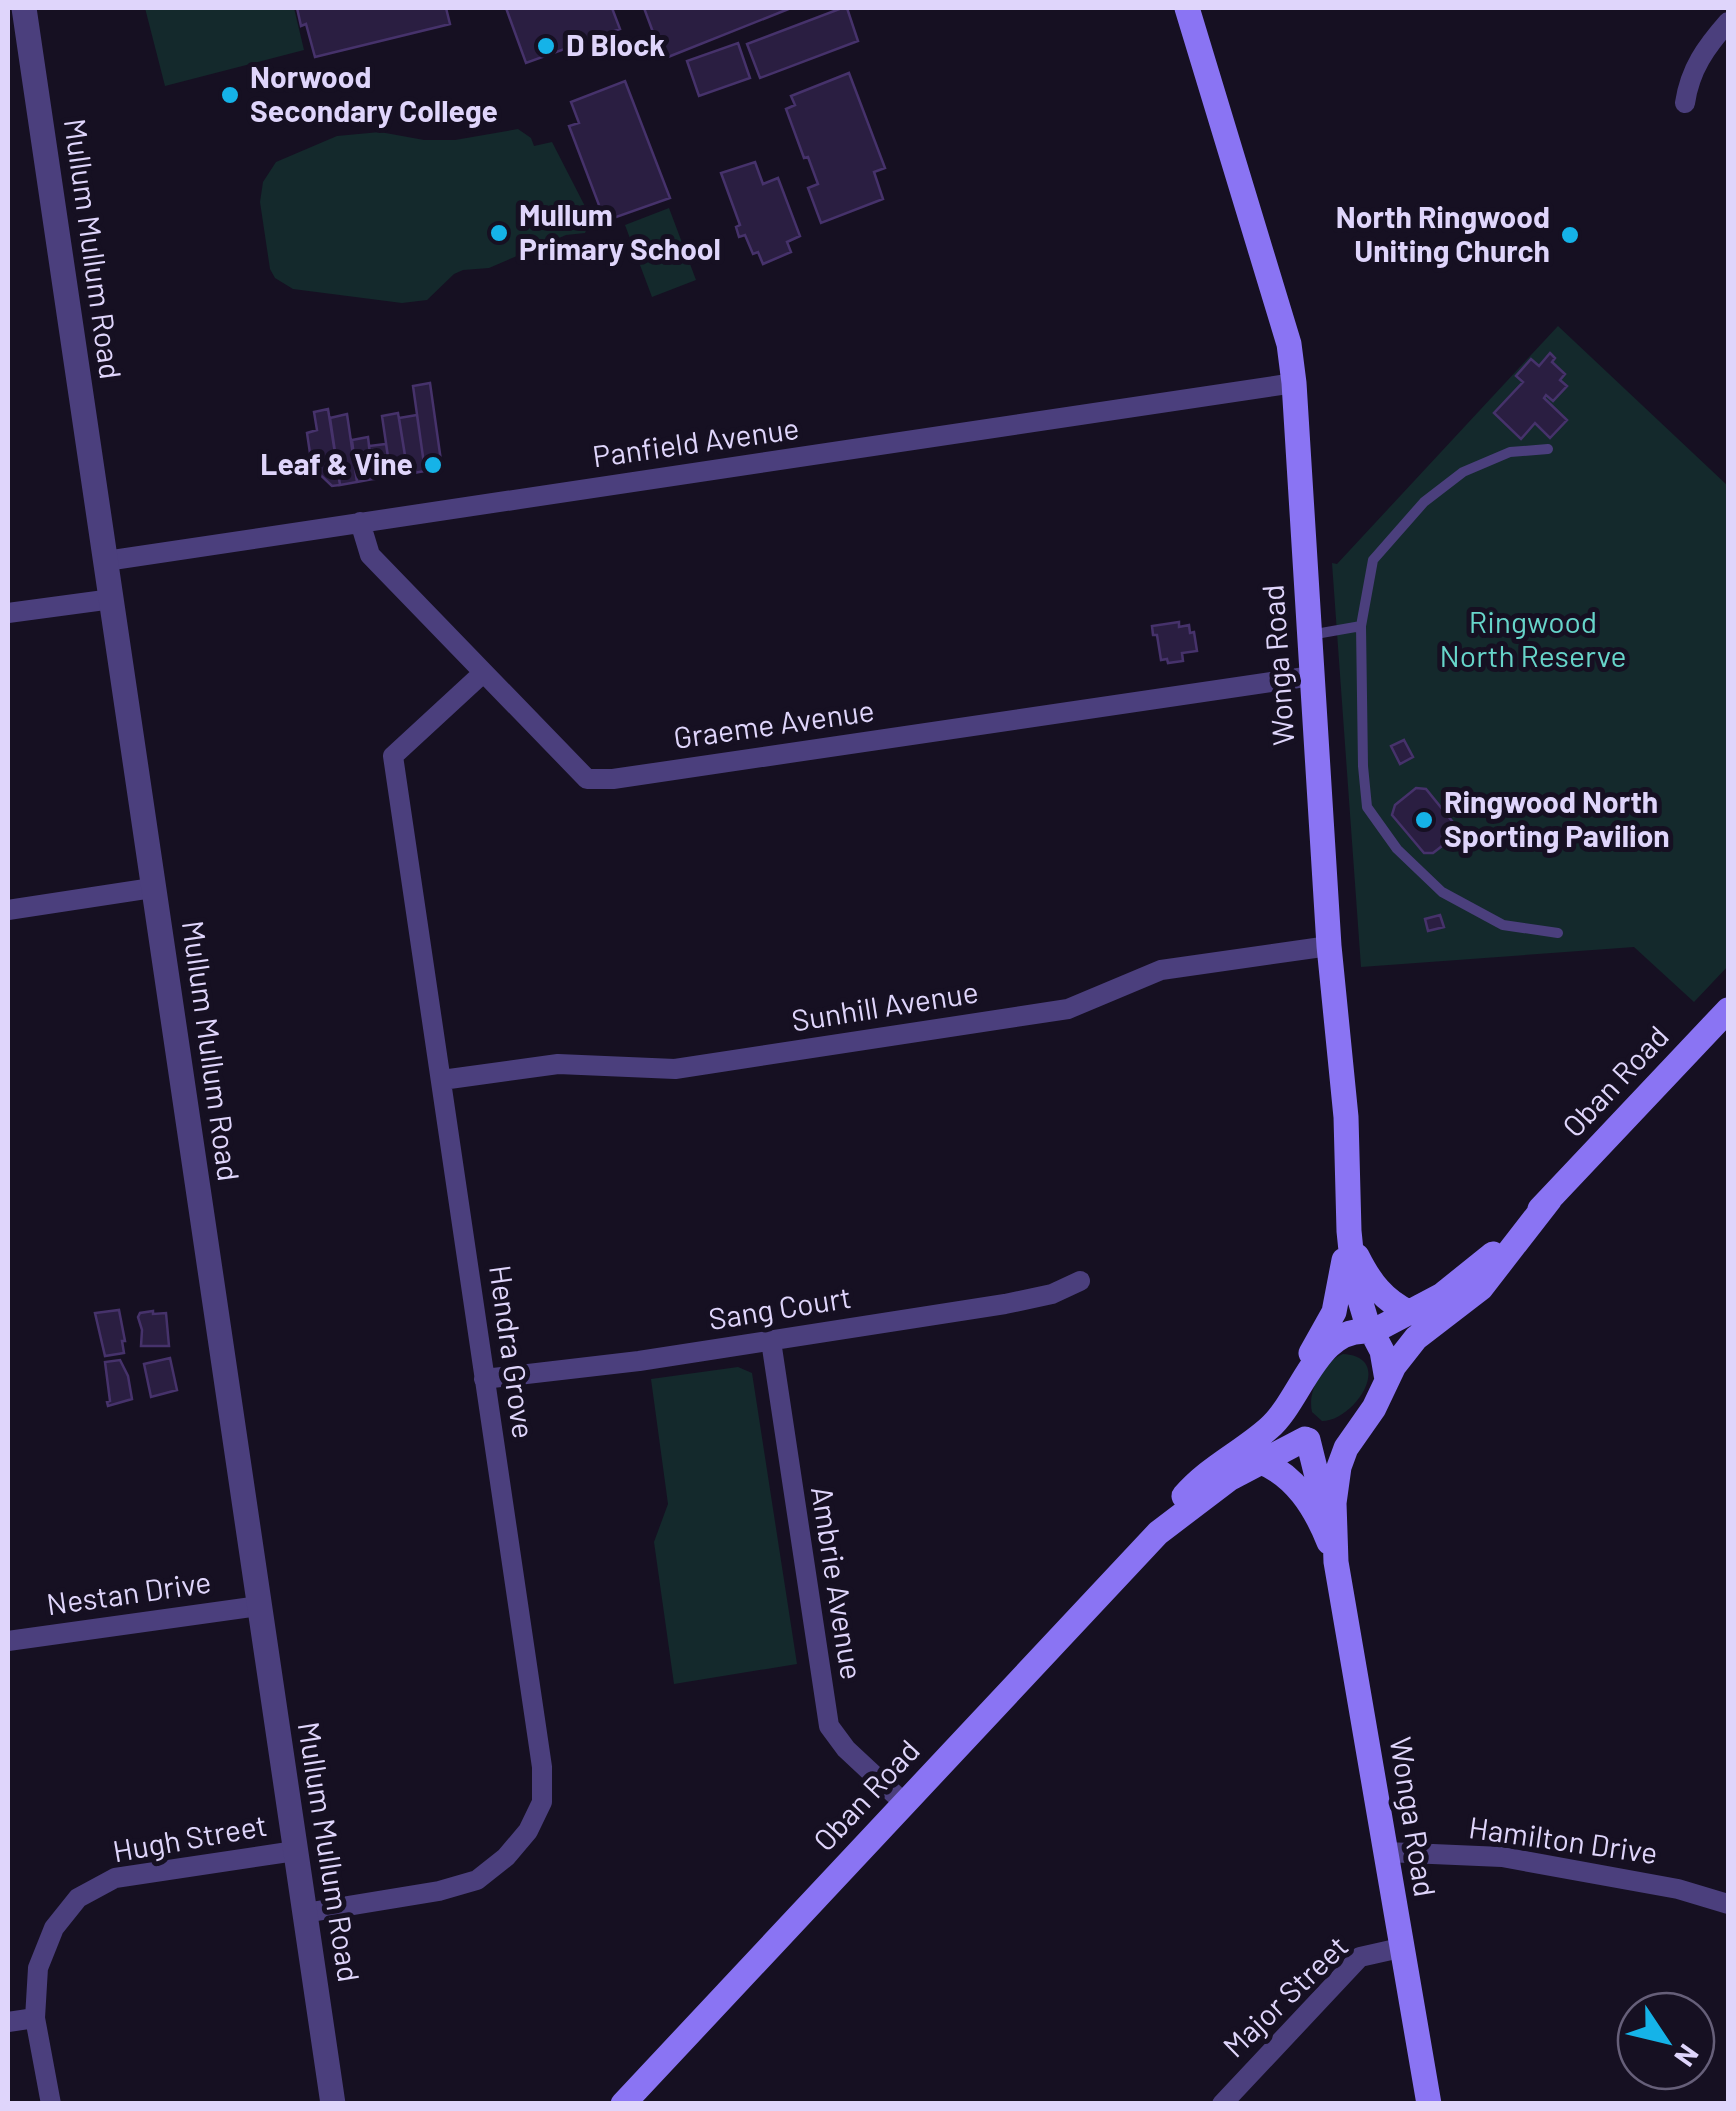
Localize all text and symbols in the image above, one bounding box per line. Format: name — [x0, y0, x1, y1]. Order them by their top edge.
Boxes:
place label: D Block — [566, 26, 665, 62]
marker: D Block — [535, 35, 557, 57]
place label: Norwood Secondary College — [250, 58, 498, 128]
marker: Norwood Secondary College — [219, 84, 241, 106]
street label: Mullum Mullum Road — [58, 116, 130, 381]
place label: Mullum Primary School — [519, 196, 721, 266]
place label: North Ringwood Uniting Church — [1336, 198, 1550, 268]
marker: Mullum Primary School — [488, 222, 510, 244]
marker: North Ringwood Uniting Church — [1559, 224, 1581, 246]
street label: Panfield Avenue — [590, 409, 801, 473]
place label: Leaf & Vine — [260, 445, 413, 481]
marker: Leaf & Vine — [422, 454, 444, 476]
street label: Wonga Road — [1253, 584, 1301, 747]
park label: Ringwood North Reserve — [1440, 603, 1626, 673]
street label: Graeme Avenue — [671, 691, 876, 755]
place label: Ringwood North Sporting Pavilion — [1444, 783, 1670, 853]
marker: Ringwood North Sporting Pavilion — [1413, 809, 1435, 831]
street label: Mullum Mullum Road — [176, 918, 248, 1183]
street label: Sunhill Avenue — [789, 972, 981, 1038]
street label: Oban Road — [1554, 1018, 1675, 1144]
street label: Hendra Grove — [483, 1263, 543, 1441]
street label: Sang Court — [706, 1278, 854, 1336]
street label: Ambrie Avenue — [805, 1483, 871, 1682]
street label: Nestan Drive — [44, 1563, 213, 1621]
street label: Mullum Mullum Road — [292, 1719, 368, 1984]
street label: Oban Road — [805, 1732, 926, 1858]
street label: Wonga Road — [1384, 1734, 1444, 1899]
street label: Hugh Street — [110, 1806, 270, 1868]
street label: Hamilton Drive — [1467, 1808, 1660, 1870]
street label: Major Street — [1215, 1927, 1354, 2064]
north arrow — [1616, 1991, 1716, 2091]
text: N — [1668, 2039, 1707, 2073]

